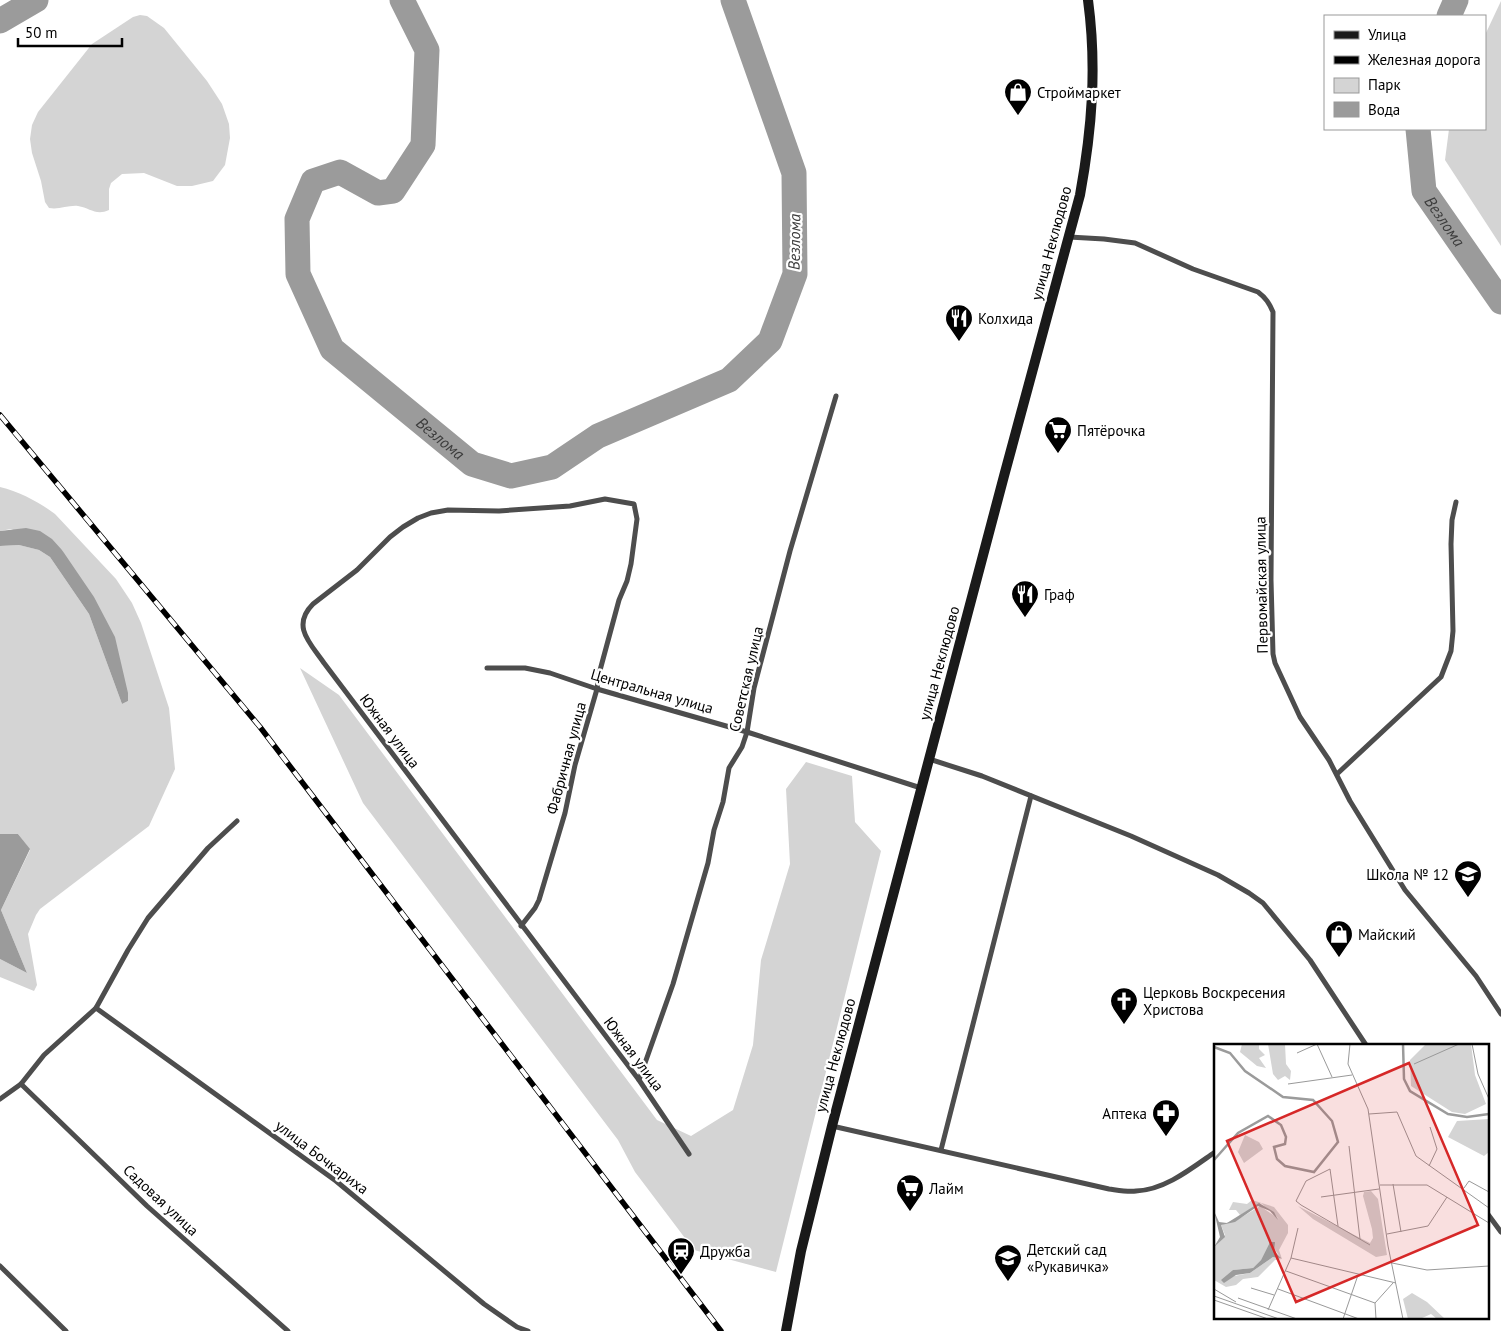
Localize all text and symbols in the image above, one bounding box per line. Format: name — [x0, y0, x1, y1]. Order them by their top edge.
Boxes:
scale bar — [18, 15, 121, 47]
legend — [1324, 15, 1486, 130]
text: 50 m — [25, 23, 58, 42]
text: Улица — [1368, 25, 1406, 44]
text: Железная дорога — [1367, 50, 1481, 69]
text: Парк — [1368, 75, 1401, 94]
shop icon: Строймаркет — [1003, 77, 1033, 116]
place label: Строймаркет — [1037, 83, 1121, 102]
text: Вода — [1368, 100, 1400, 119]
street label: улица Неклюдово — [1027, 184, 1075, 302]
water label: Везлома — [1421, 192, 1469, 250]
water label: Везлома — [784, 213, 804, 270]
restaurant icon: Колхида — [944, 303, 974, 342]
place label: Колхида — [978, 309, 1033, 328]
water label: Везлома — [412, 412, 469, 464]
supermarket icon: Пятёрочка — [1043, 415, 1073, 454]
place label: Пятёрочка — [1077, 421, 1145, 440]
street label: Первомайская улица — [1250, 516, 1272, 654]
restaurant icon: Граф — [1010, 579, 1040, 618]
place label: Граф — [1044, 585, 1075, 604]
street label: улица Неклюдово — [915, 604, 963, 722]
street label: Советская улица — [725, 624, 767, 734]
street label: Центральная улица — [589, 664, 715, 718]
street label: Южная улица — [356, 690, 424, 772]
street label: Фабричная улица — [542, 700, 590, 816]
school or university icon: Школа № 12 — [1453, 859, 1483, 898]
place label: Школа № 12 — [1366, 865, 1449, 884]
shop icon: Майский — [1324, 919, 1354, 958]
place label: Майский — [1358, 925, 1416, 944]
place label: Церковь Воскресения Христова — [1143, 983, 1285, 1019]
church icon: Церковь Воскресения Христова — [1109, 986, 1139, 1025]
street label: улица Неклюдово — [811, 996, 859, 1114]
street label: Южная улица — [600, 1013, 668, 1095]
inset map — [1214, 1044, 1488, 1318]
pharmacy icon: Аптека — [1151, 1098, 1181, 1137]
place label: Аптека — [1102, 1104, 1147, 1123]
street label: улица Бочкариха — [272, 1116, 372, 1198]
street label: Садовая улица — [119, 1160, 203, 1240]
supermarket icon: Лайм — [895, 1173, 925, 1212]
place label: Лайм — [928, 1179, 964, 1198]
station icon: Дружба — [666, 1236, 696, 1275]
place label: Детский сад «Рукавичка» — [1027, 1240, 1109, 1276]
place label: Дружба — [700, 1242, 750, 1261]
school or university icon: Детский сад «Рукавичка» — [993, 1243, 1023, 1282]

